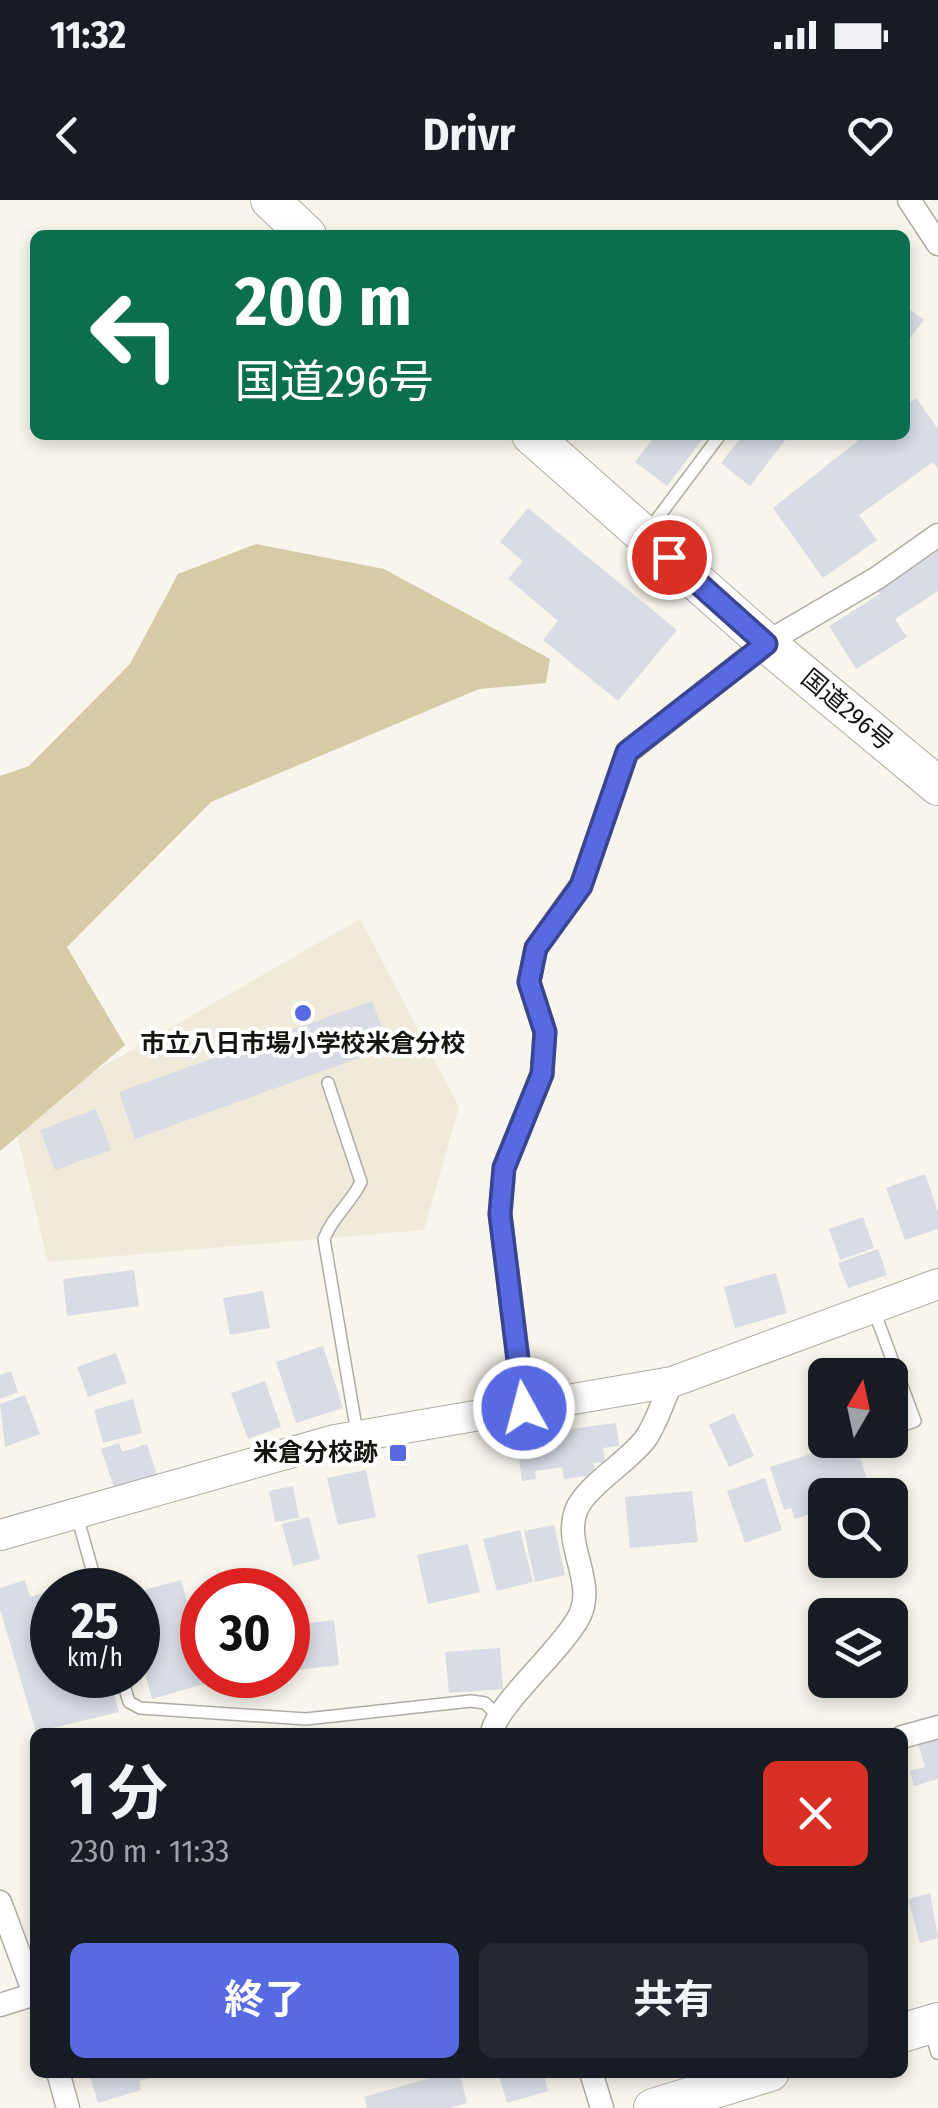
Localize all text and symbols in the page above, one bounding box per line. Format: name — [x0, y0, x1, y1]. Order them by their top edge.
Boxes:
text: 11:32 — [50, 12, 126, 58]
icon: back — [40, 108, 95, 163]
text: Drivr — [423, 108, 515, 162]
icon: heart — [843, 108, 898, 163]
text: 200 m — [235, 260, 412, 344]
icon: left — [70, 270, 200, 400]
text: 国道296号 — [235, 355, 434, 409]
pin — [627, 515, 712, 600]
icon: arrive — [642, 530, 697, 585]
street label: 国道296号 — [795, 663, 899, 757]
marker: 市立八日市場小学校米倉分校 — [292, 1002, 314, 1024]
place label: 市立八日市場小学校米倉分校 — [140, 1029, 466, 1059]
position arrow — [472, 1356, 576, 1460]
north arrow — [808, 1358, 908, 1458]
map controls — [808, 1358, 908, 1698]
place label: 米倉分校跡 — [253, 1438, 378, 1468]
marker: 米倉分校跡 — [387, 1442, 409, 1464]
button: search — [808, 1478, 908, 1578]
speed limit sign: 30 — [180, 1568, 310, 1698]
text: 25 — [71, 1591, 119, 1651]
button: layers — [808, 1598, 908, 1698]
text: km/h — [67, 1643, 123, 1673]
text: 1 分 — [70, 1758, 168, 1830]
button: close — [763, 1761, 868, 1866]
text: 230 m · 11:33 — [70, 1832, 230, 1870]
button: 終了 — [70, 1943, 459, 2058]
button: 共有 — [479, 1943, 868, 2058]

